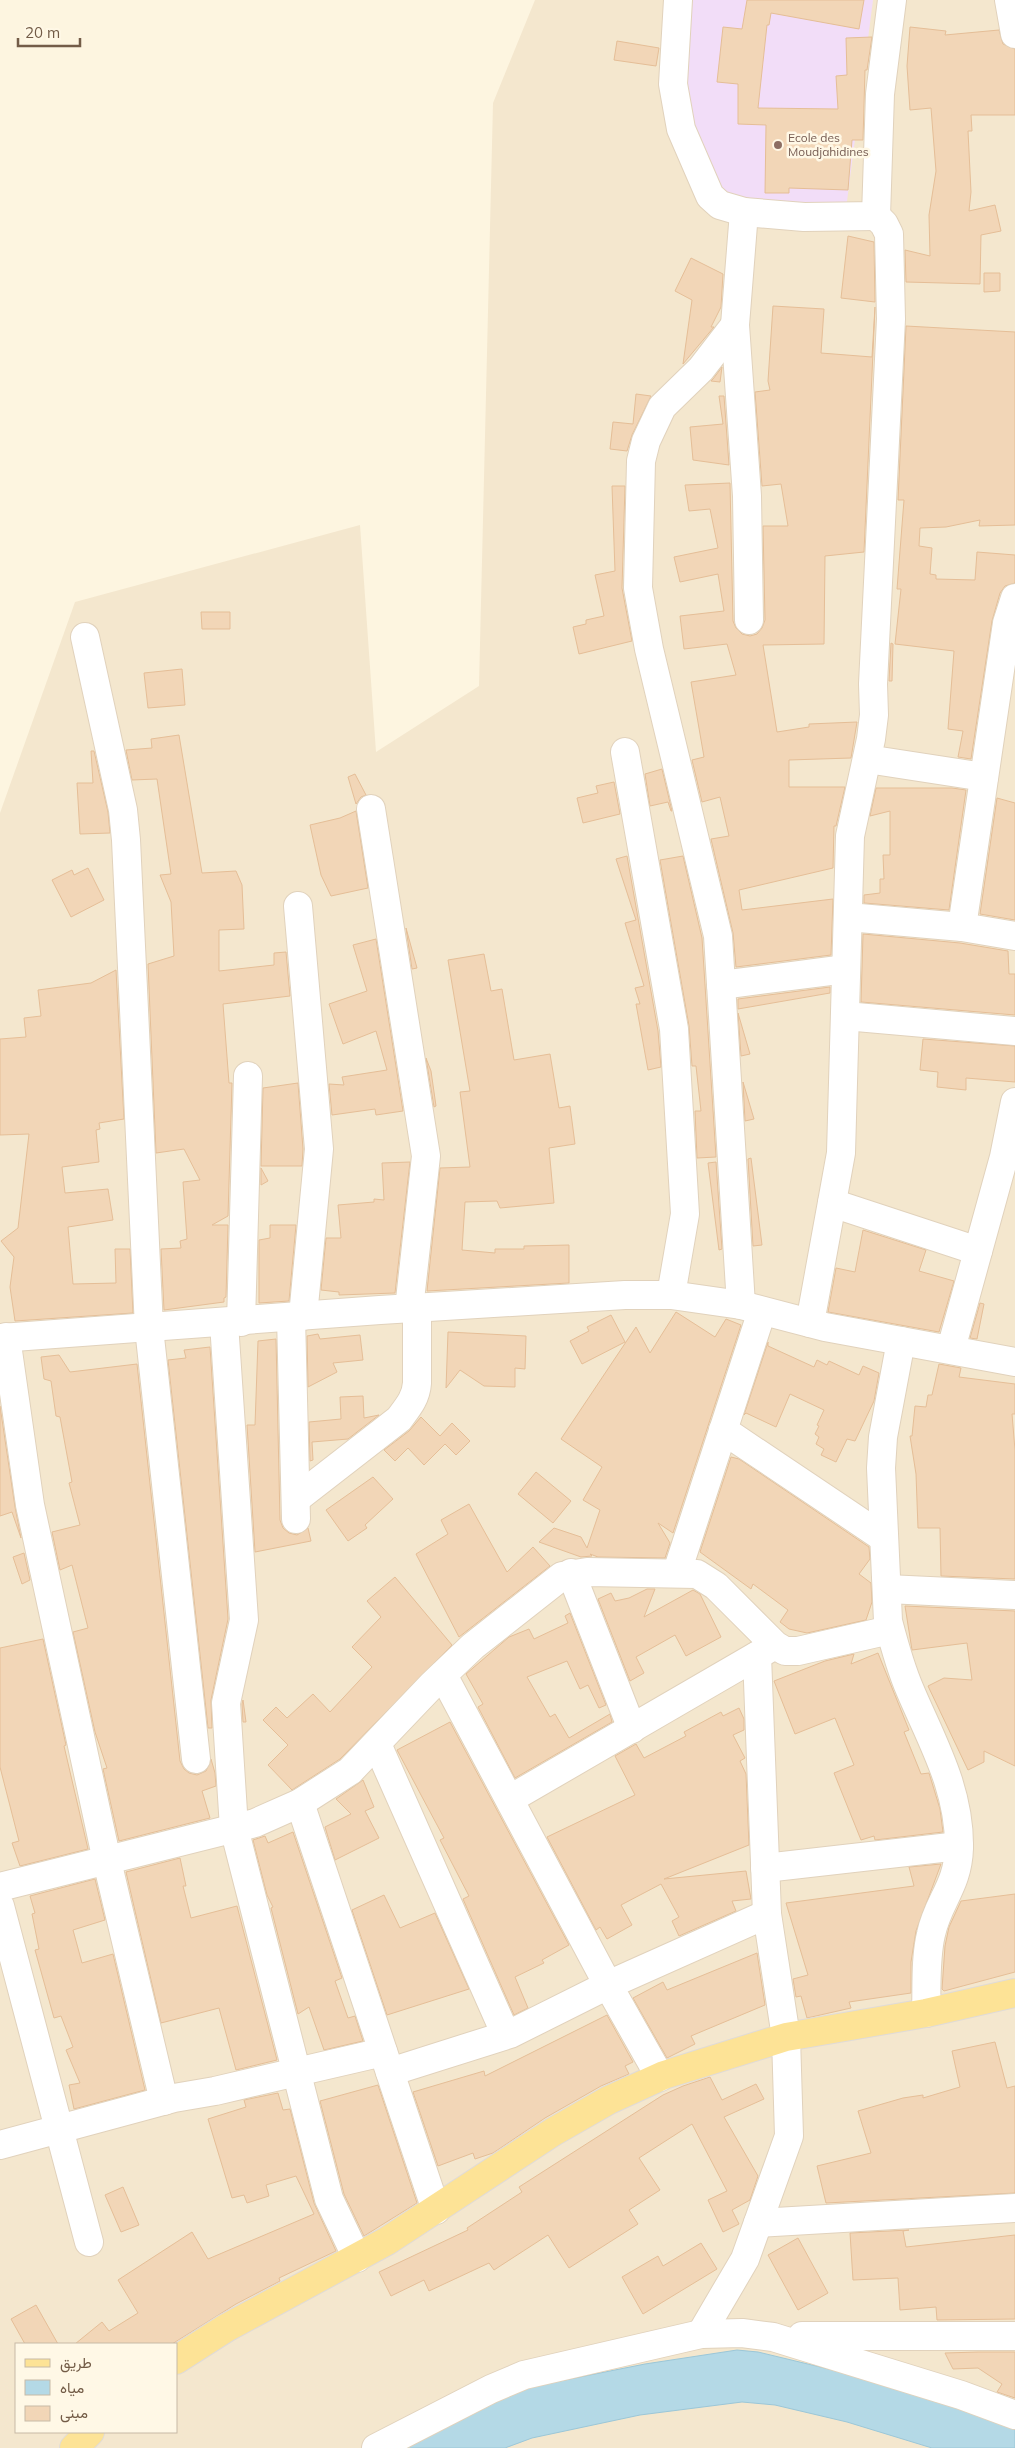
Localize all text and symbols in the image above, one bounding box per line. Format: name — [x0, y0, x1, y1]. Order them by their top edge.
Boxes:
scale bar — [18, 15, 80, 47]
text: 20 m — [25, 23, 60, 42]
place label: Ecole des Moudjahidines — [788, 130, 869, 159]
marker: Ecole des Moudjahidines — [772, 139, 784, 151]
legend — [15, 2343, 178, 2433]
text: طريق — [60, 2353, 92, 2373]
text: مياه — [60, 2378, 84, 2397]
text: مبنى — [60, 2403, 88, 2423]

